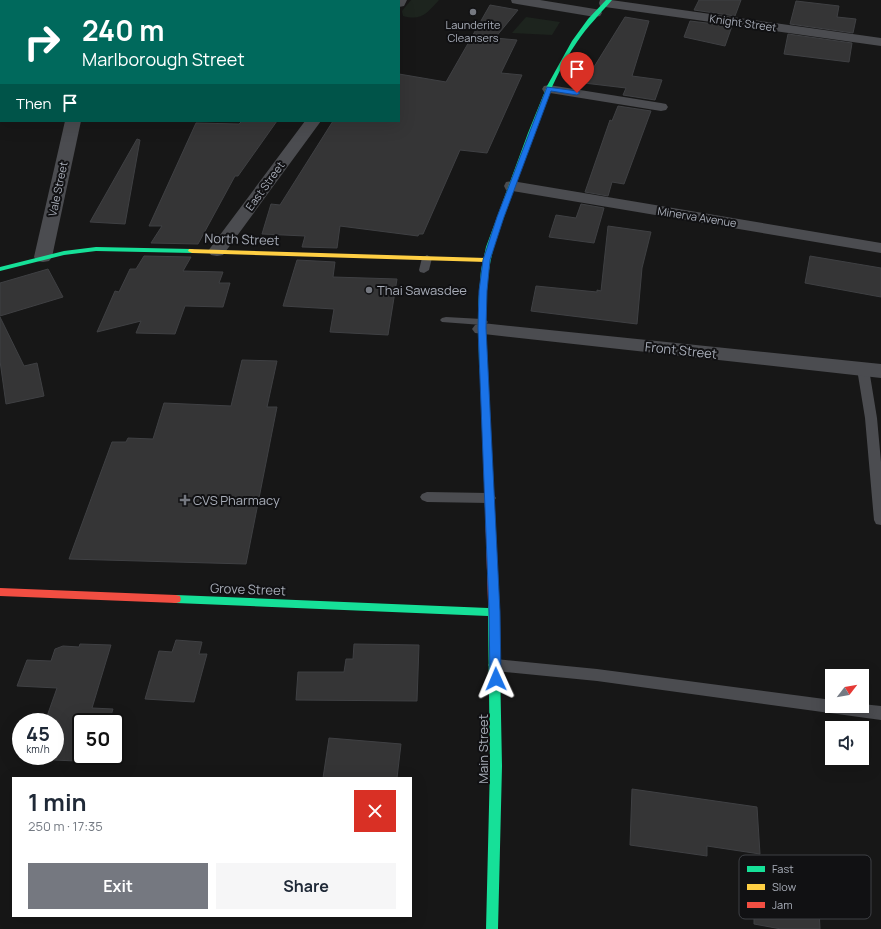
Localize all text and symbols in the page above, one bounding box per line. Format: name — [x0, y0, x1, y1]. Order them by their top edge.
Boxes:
marker: Launderite Cleansers — [468, 7, 478, 17]
street label: Knight Street — [709, 10, 778, 35]
text: 240 m — [82, 11, 164, 49]
icon: right — [16, 16, 68, 68]
place label: Launderite Cleansers — [446, 17, 501, 45]
text: Marlborough Street — [82, 47, 245, 71]
pin — [560, 52, 594, 93]
icon: arrive — [566, 58, 588, 80]
icon: arrive — [59, 92, 81, 114]
text: Then — [16, 93, 51, 114]
street label: East Street — [242, 158, 287, 213]
street label: Vale Street — [44, 160, 71, 218]
street label: Minerva Avenue — [656, 203, 738, 230]
street label: North Street — [204, 229, 280, 249]
place label: Thai Sawasdee — [377, 281, 467, 299]
marker: Thai Sawasdee — [364, 285, 374, 295]
street label: Front Street — [644, 337, 718, 363]
place label: CVS Pharmacy — [193, 491, 280, 509]
marker: CVS Pharmacy — [180, 495, 190, 505]
street label: Grove Street — [210, 579, 286, 599]
position arrow — [475, 658, 517, 700]
north arrow — [825, 669, 869, 713]
map controls — [825, 669, 869, 765]
speed limit sign: 50 — [72, 713, 124, 765]
street label: Main Street — [474, 714, 492, 784]
text: 45 — [26, 720, 50, 747]
button: sound — [825, 721, 869, 765]
text: km/h — [26, 742, 50, 756]
text: 1 min — [28, 785, 87, 818]
button: close — [354, 790, 396, 832]
text: 250 m · 17:35 — [28, 817, 103, 835]
legend — [739, 855, 871, 919]
text: Fast — [772, 861, 794, 876]
button: Exit — [28, 863, 208, 909]
button: Share — [216, 863, 396, 909]
text: Slow — [772, 879, 797, 894]
text: Jam — [772, 897, 793, 912]

